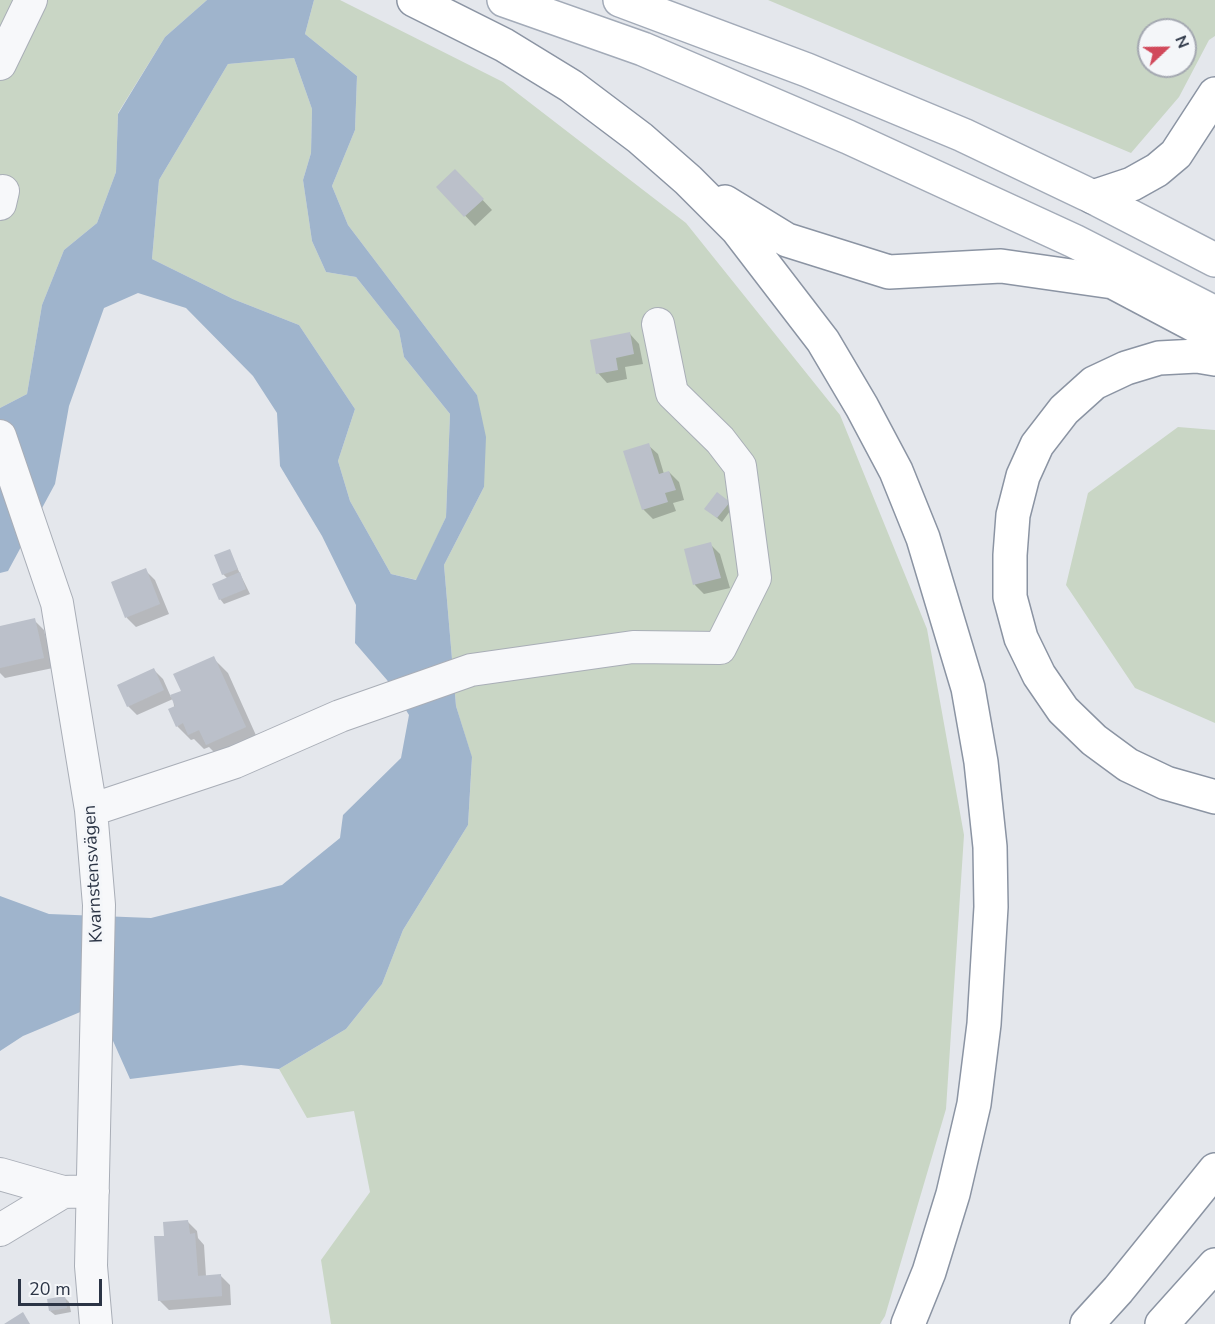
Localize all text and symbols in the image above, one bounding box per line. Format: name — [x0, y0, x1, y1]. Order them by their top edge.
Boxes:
north arrow — [1137, 18, 1197, 78]
text: N — [1169, 32, 1194, 52]
street label: Kvarnstensvägen — [80, 804, 108, 944]
scale bar — [21, 1267, 105, 1305]
text: 20 m — [29, 1277, 71, 1301]

